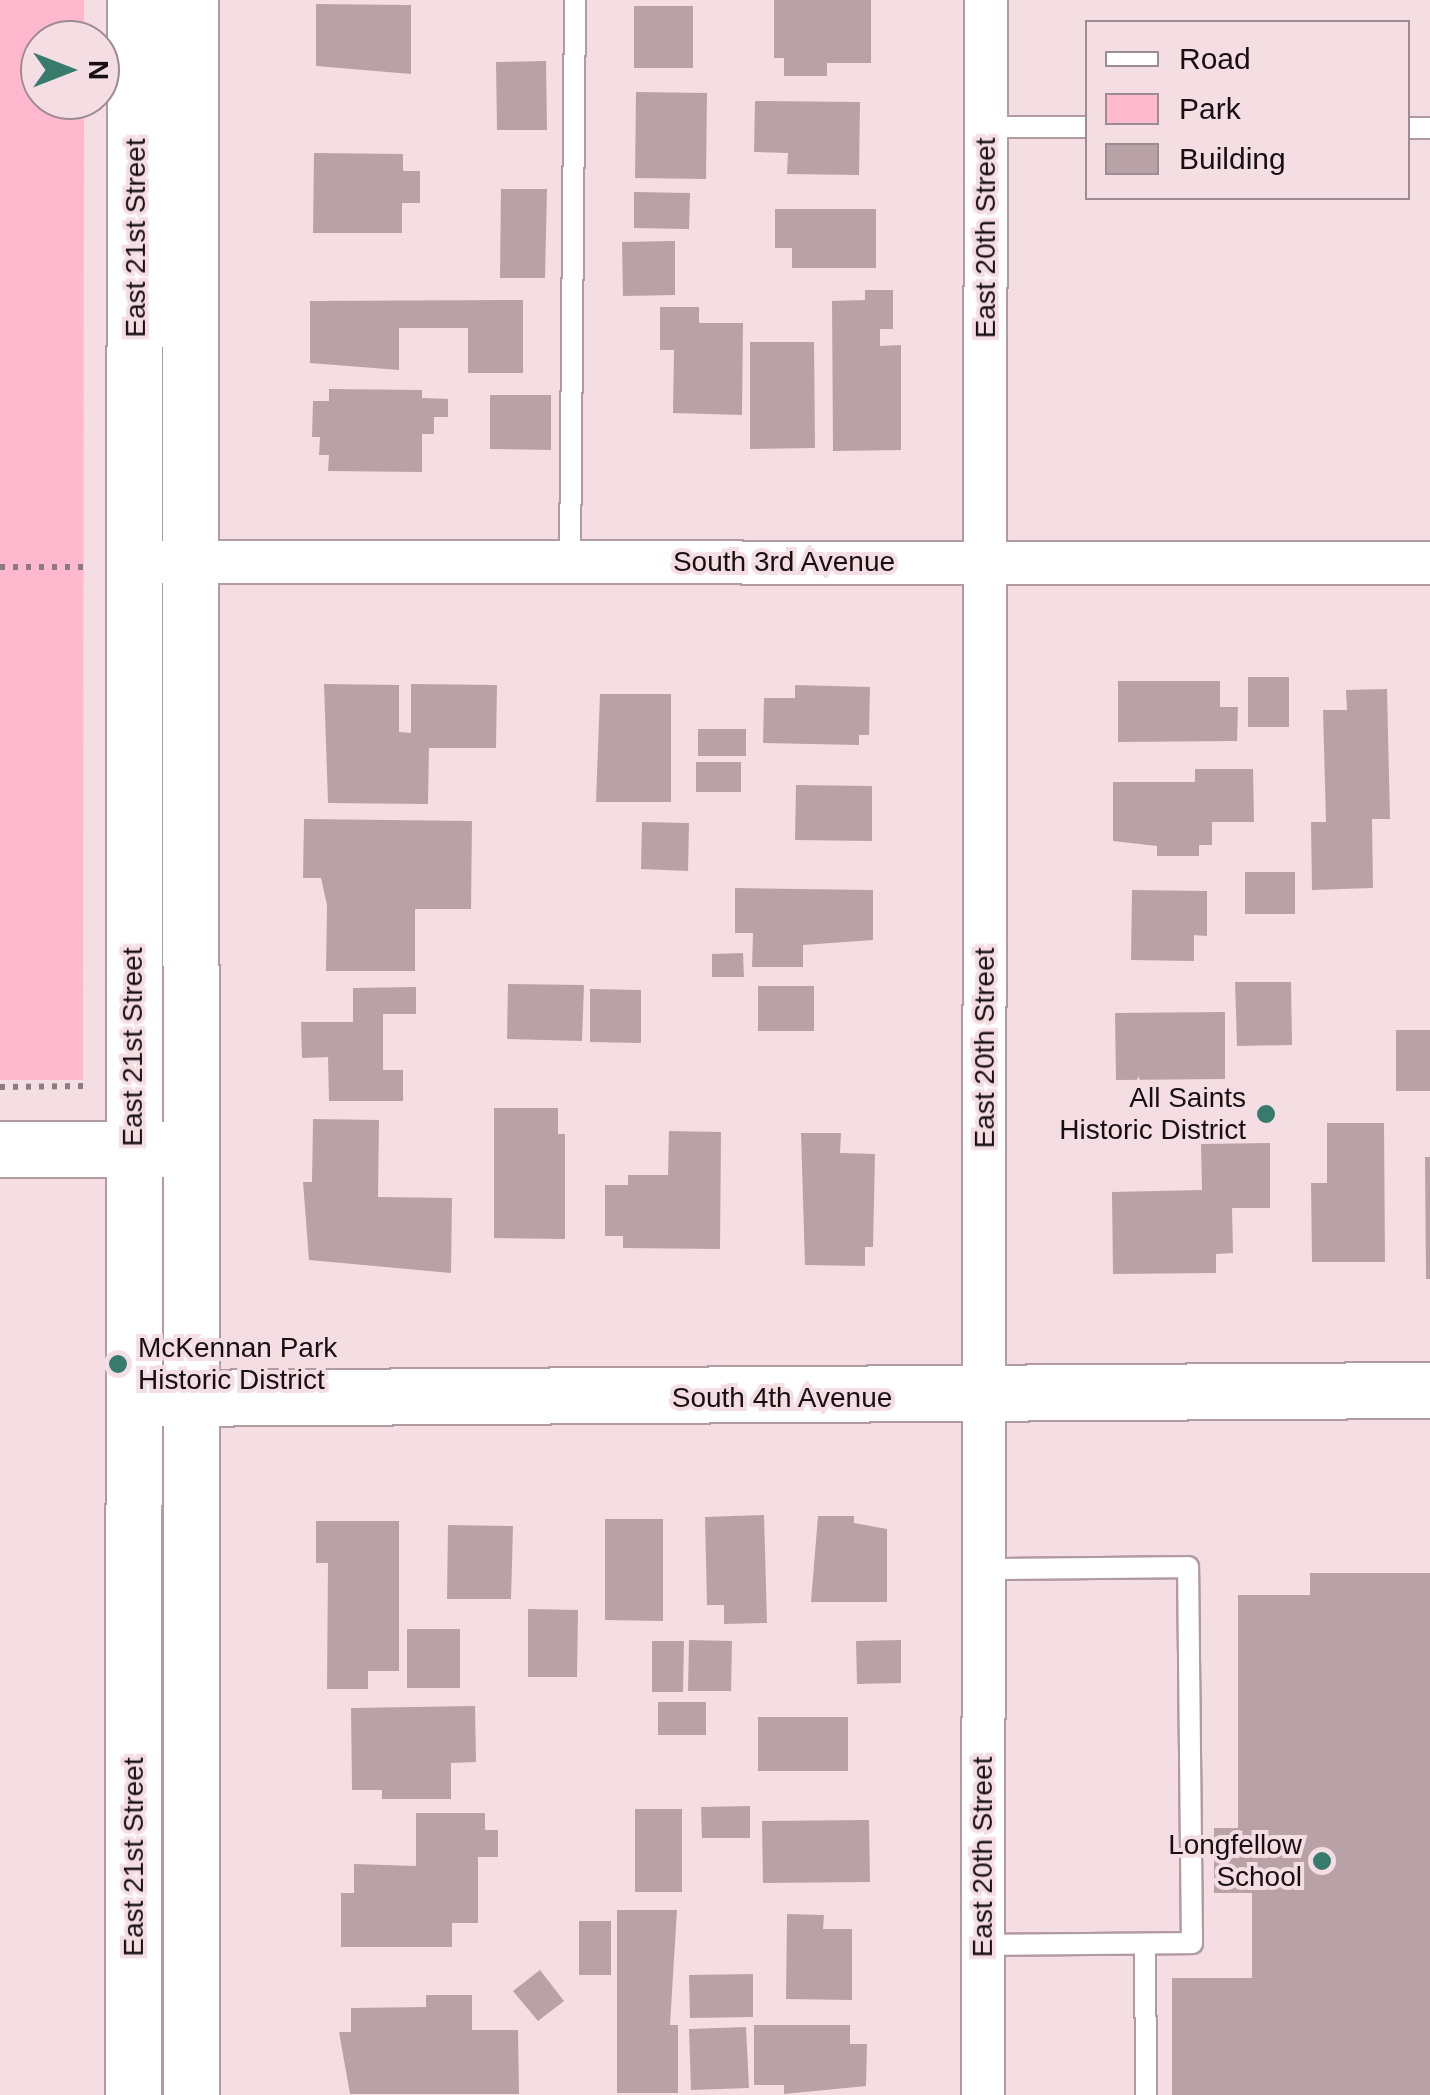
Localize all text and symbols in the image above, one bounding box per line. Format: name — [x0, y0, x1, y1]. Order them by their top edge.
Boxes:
north arrow — [20, 20, 120, 120]
legend — [1085, 20, 1410, 200]
text: Road — [1179, 42, 1251, 75]
text: N — [83, 60, 114, 80]
text: Park — [1179, 92, 1241, 125]
street label: East 21st Street — [119, 138, 153, 338]
street label: East 20th Street — [969, 138, 1003, 338]
text: Building — [1179, 142, 1286, 175]
street label: South 3rd Avenue — [672, 545, 896, 579]
street label: East 21st Street — [116, 947, 150, 1147]
street label: East 20th Street — [968, 948, 1002, 1148]
place label: All Saints Historic District — [1059, 1081, 1246, 1147]
marker: All Saints Historic District — [1255, 1103, 1277, 1125]
place label: McKennan Park Historic District — [138, 1331, 337, 1397]
marker: McKennan Park Historic District — [107, 1353, 129, 1375]
street label: South 4th Avenue — [671, 1381, 893, 1415]
street label: East 21st Street — [117, 1757, 151, 1957]
street label: East 20th Street — [966, 1757, 1000, 1957]
place label: Longfellow School — [1168, 1828, 1302, 1894]
marker: Longfellow School — [1311, 1850, 1333, 1872]

